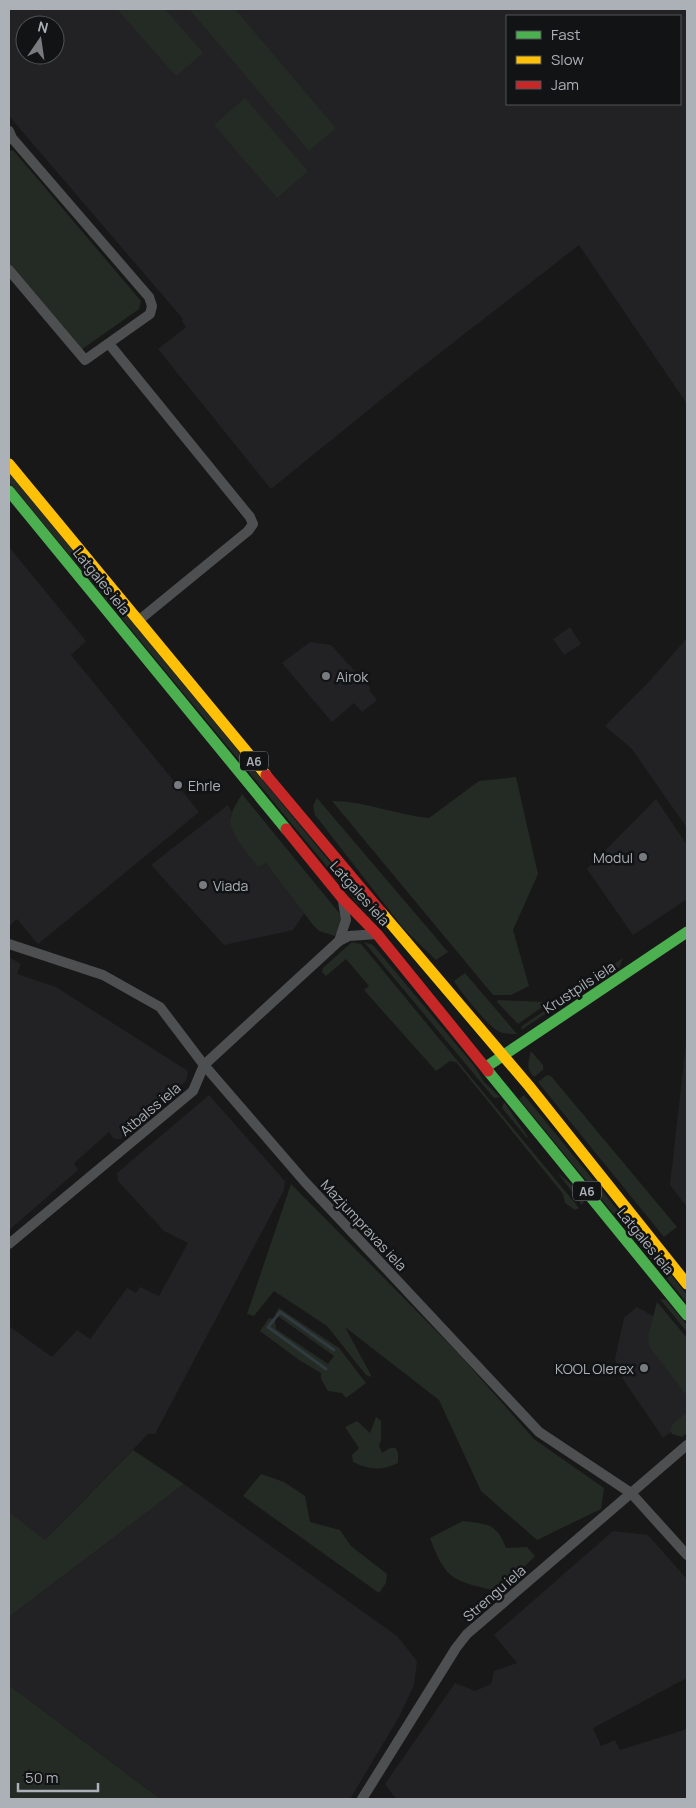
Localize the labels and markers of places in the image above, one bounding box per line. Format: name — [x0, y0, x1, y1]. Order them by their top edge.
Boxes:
place label: Airok — [336, 667, 369, 686]
marker: Airok — [320, 670, 332, 682]
place label: Ehrle — [188, 776, 221, 795]
marker: Ehrle — [172, 779, 184, 791]
place label: Modul — [593, 848, 633, 867]
marker: Modul — [637, 851, 649, 863]
place label: Viada — [213, 876, 248, 895]
marker: Viada — [197, 879, 209, 891]
place label: KOOL Olerex — [555, 1359, 635, 1378]
marker: KOOL Olerex — [638, 1362, 650, 1374]

